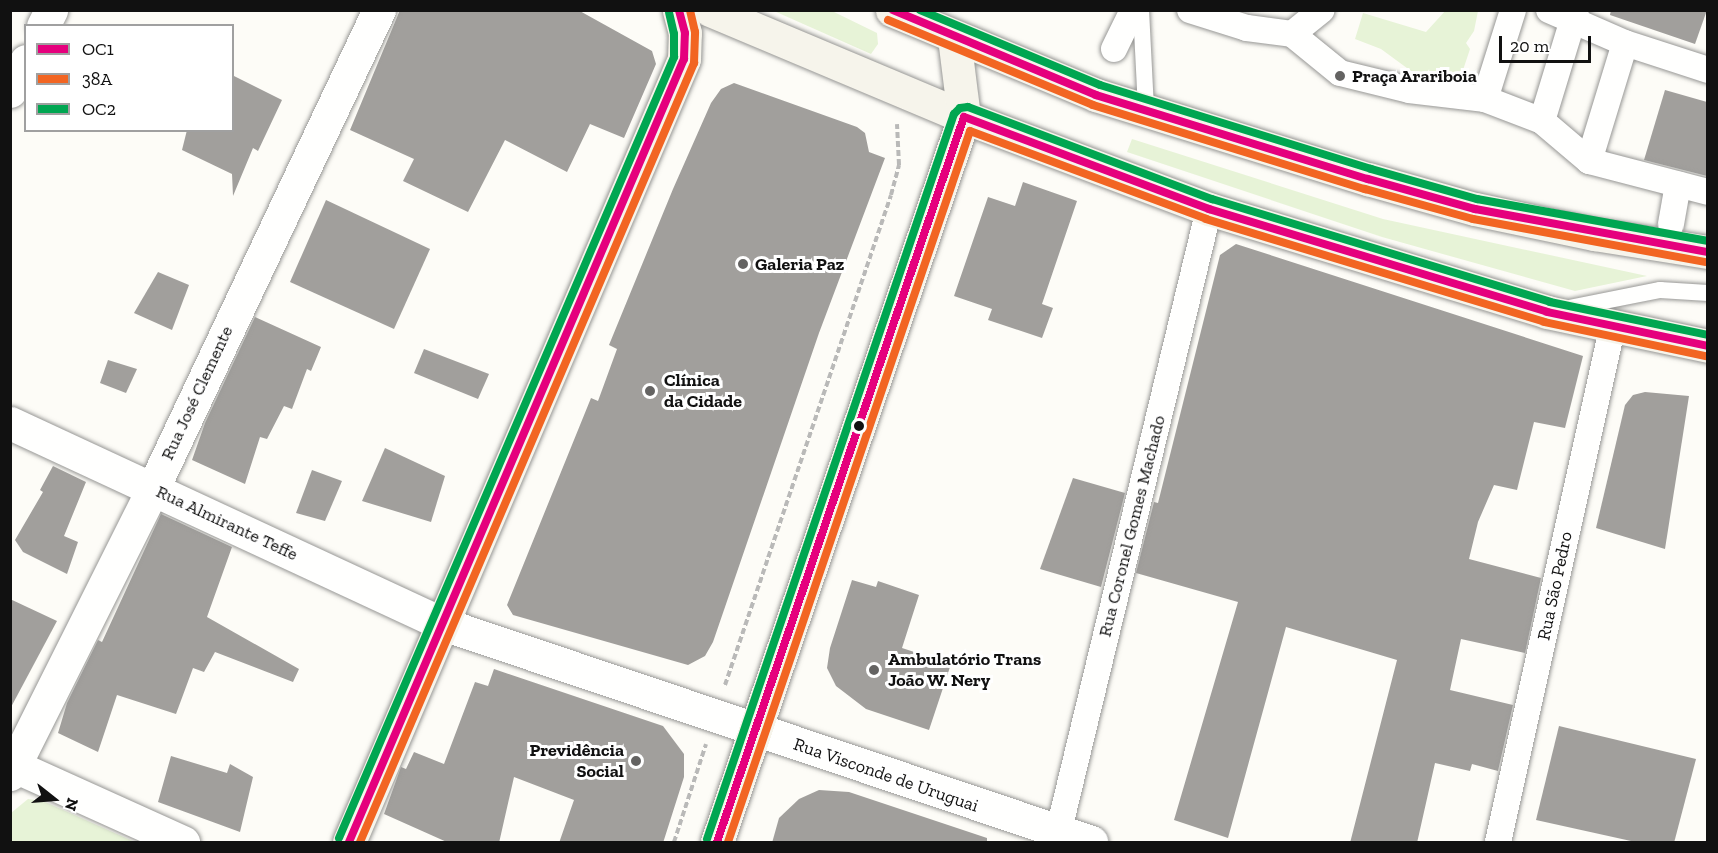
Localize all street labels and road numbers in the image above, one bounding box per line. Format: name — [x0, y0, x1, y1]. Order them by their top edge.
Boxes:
street label: Rua José Clemente — [156, 322, 238, 464]
street label: Rua Coronel Gomes Machado — [1094, 413, 1170, 639]
street label: Rua Almirante Teffe — [152, 481, 302, 565]
street label: Rua São Pedro — [1533, 530, 1577, 642]
street label: Rua Visconde de Uruguai — [790, 733, 982, 817]

